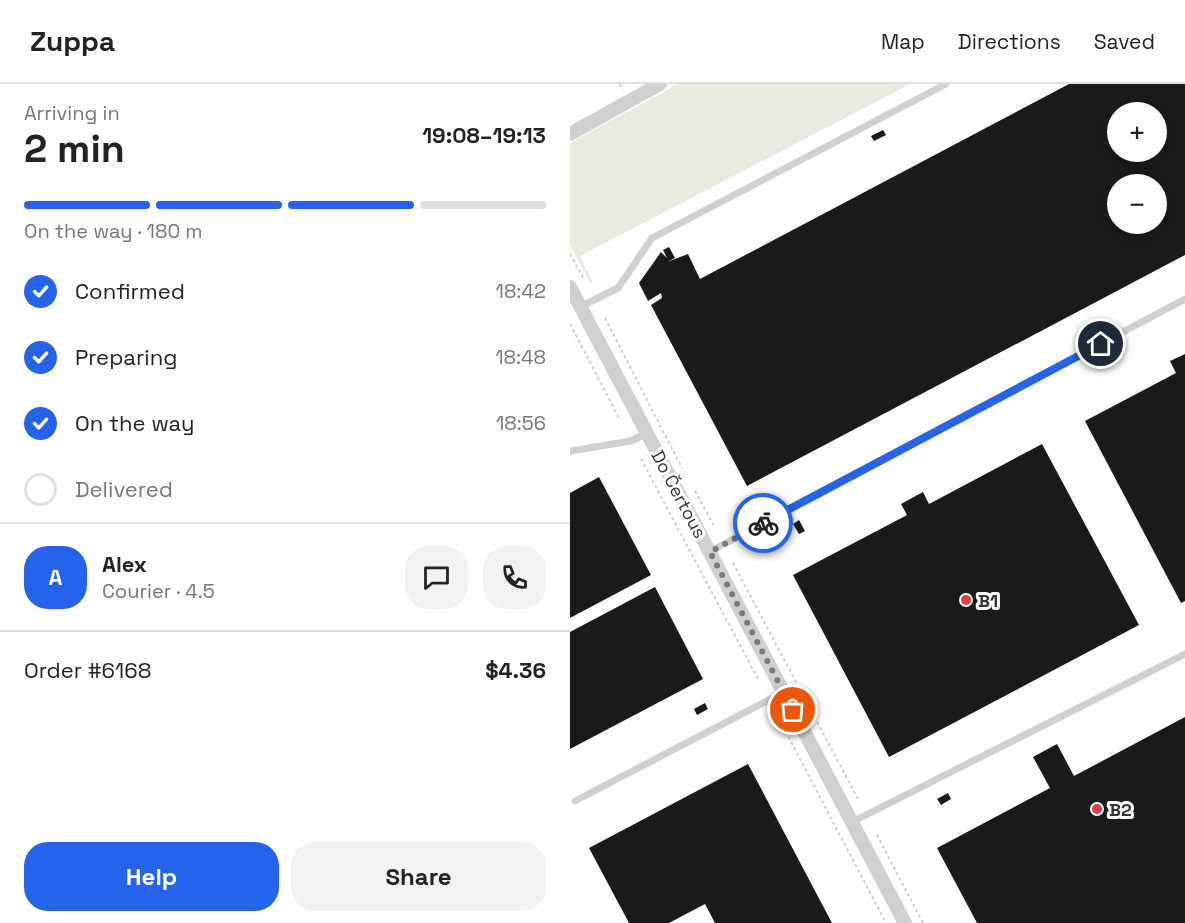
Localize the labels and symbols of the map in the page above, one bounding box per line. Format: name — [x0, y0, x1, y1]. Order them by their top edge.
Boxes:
pin — [1075, 318, 1126, 369]
street label: Do Čertous — [646, 446, 712, 542]
courier — [733, 493, 793, 553]
place label: B1 — [978, 589, 998, 612]
marker: B1 — [959, 593, 973, 607]
pin — [767, 684, 818, 735]
place label: B2 — [1109, 798, 1132, 821]
marker: B2 — [1090, 802, 1104, 816]

